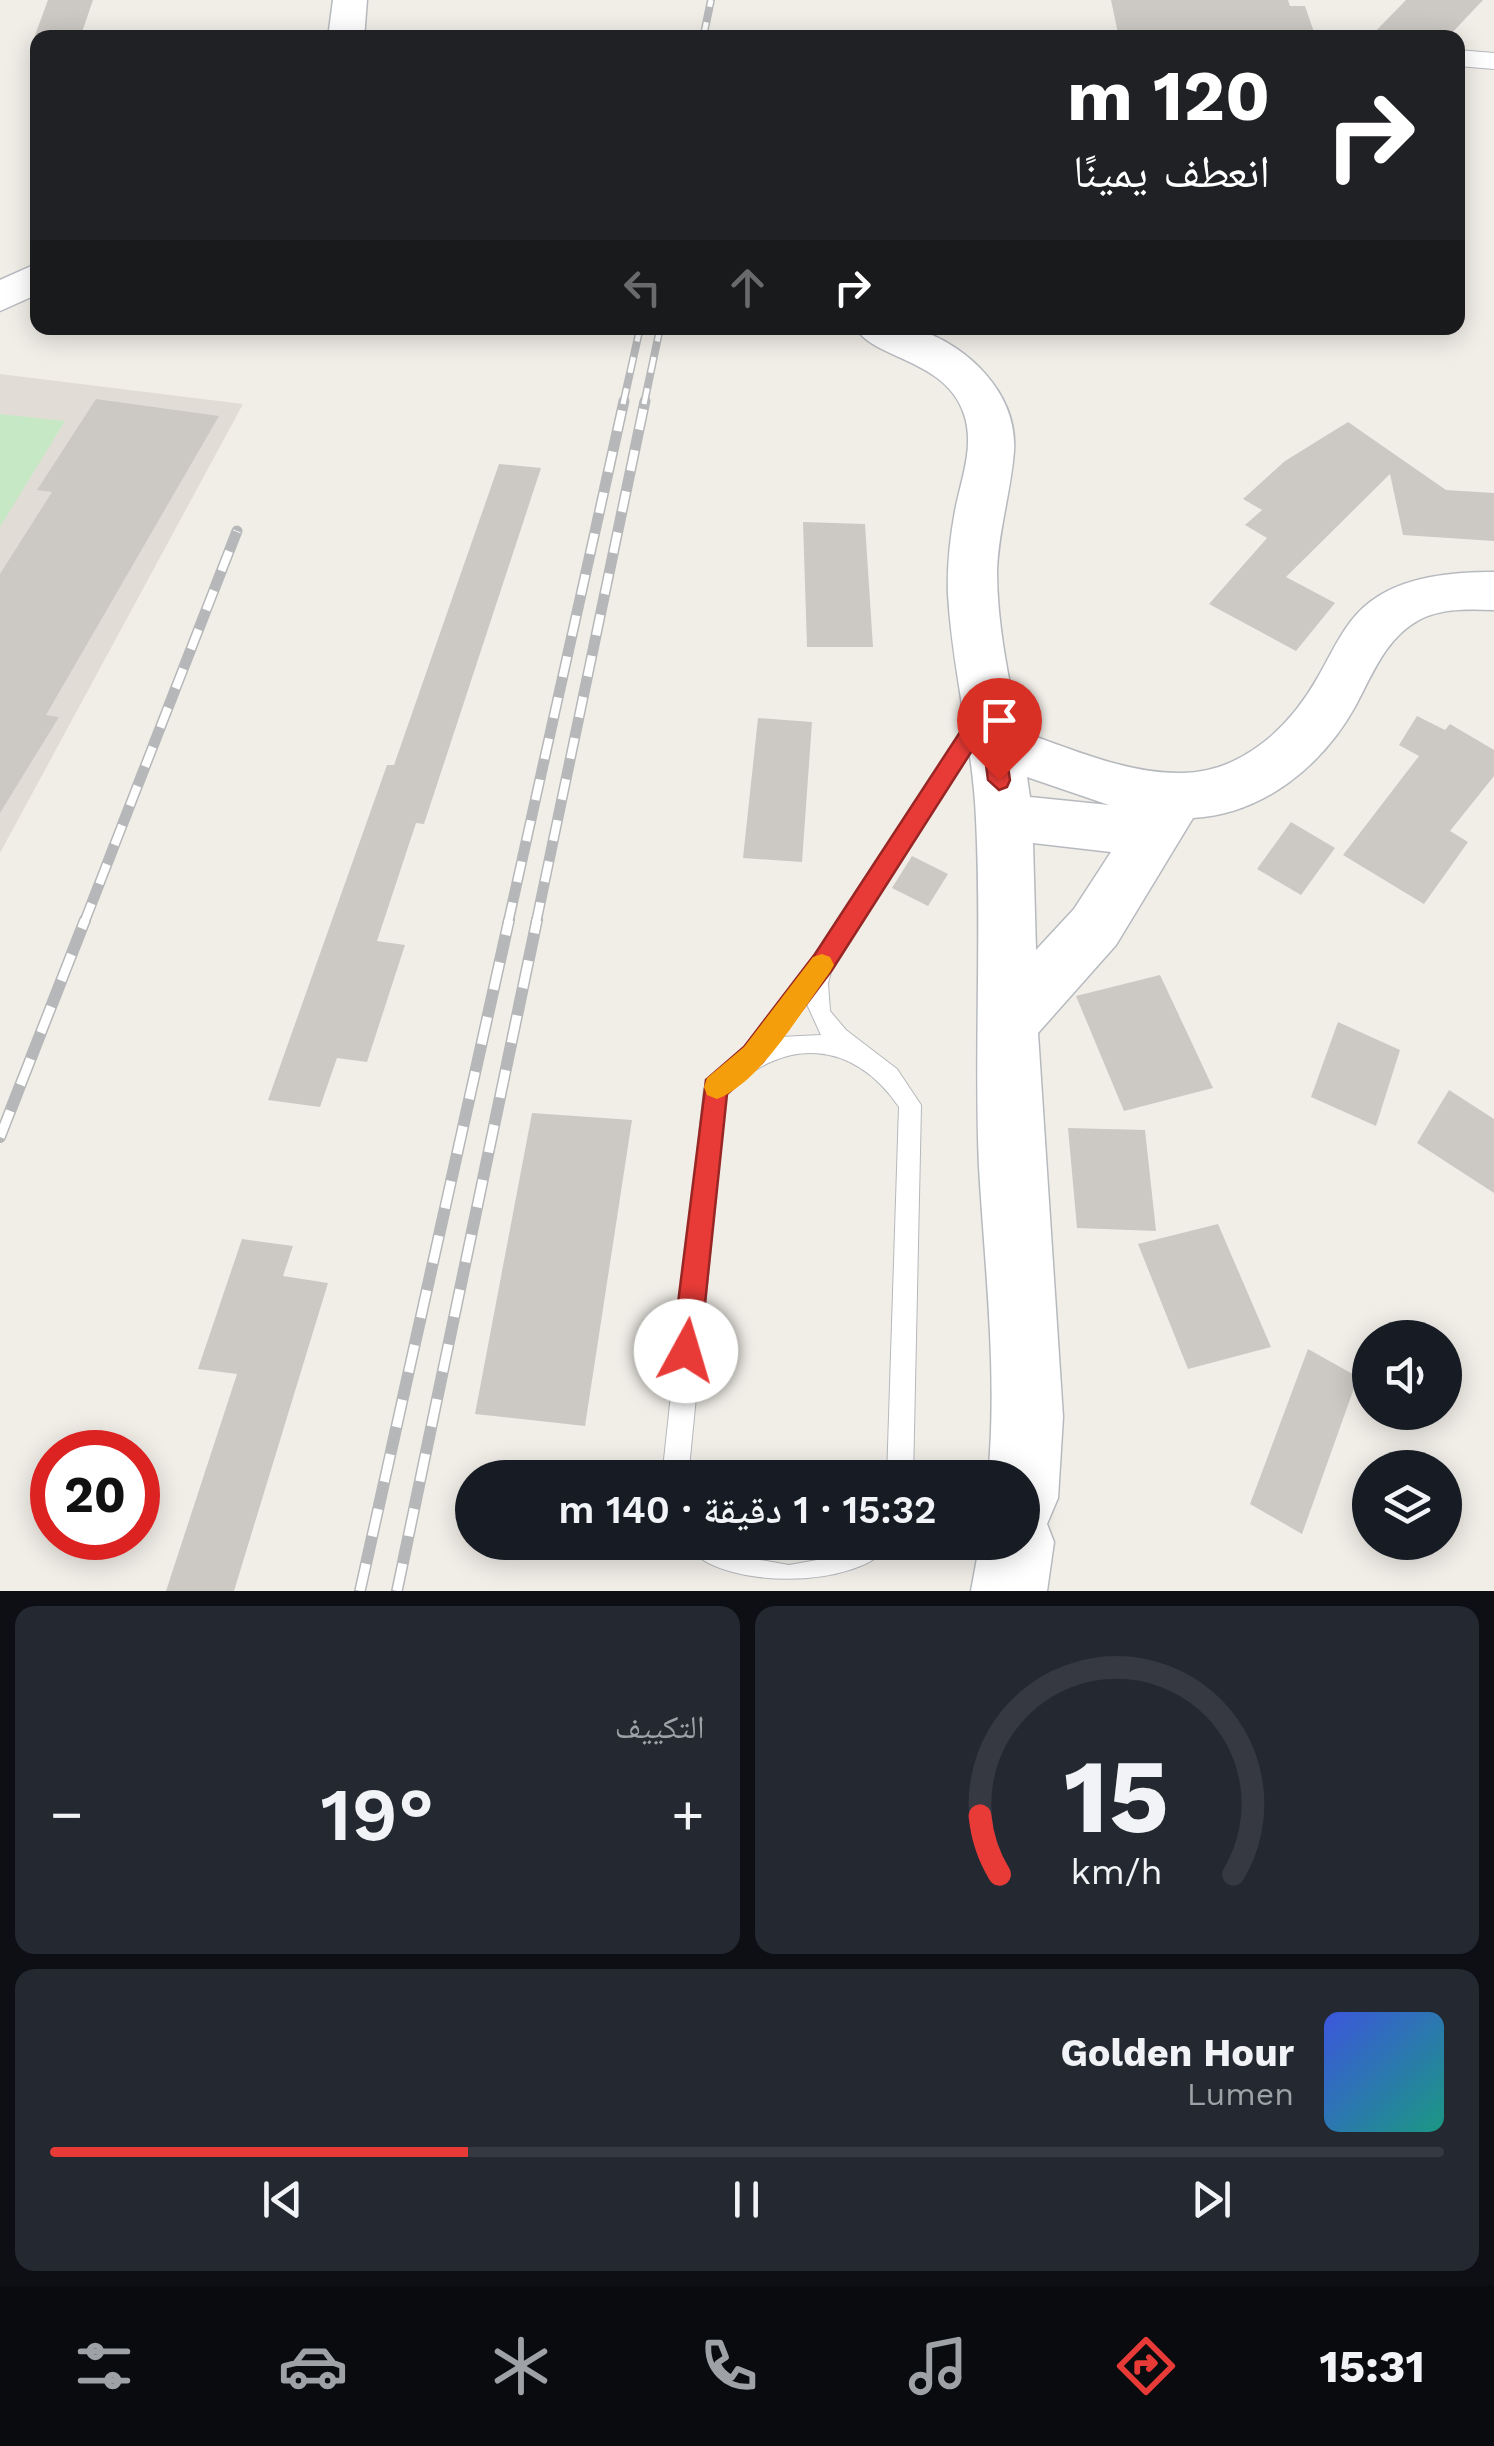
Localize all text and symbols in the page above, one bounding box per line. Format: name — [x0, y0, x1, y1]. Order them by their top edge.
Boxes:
text: 120 m — [1067, 55, 1270, 137]
icon: right — [1305, 70, 1435, 200]
text: انعطف يمينًا — [1073, 145, 1270, 198]
icon: left — [615, 260, 670, 315]
icon: ahead — [720, 260, 775, 315]
icon: right — [825, 260, 880, 315]
pin — [957, 678, 1042, 781]
icon: arrive — [972, 693, 1027, 748]
position arrow — [634, 1299, 738, 1403]
map controls — [1352, 1320, 1462, 1560]
button: sound — [1352, 1320, 1462, 1430]
speed limit sign: 20 — [30, 1430, 160, 1560]
button: layers — [1352, 1450, 1462, 1560]
text: 15:32 · 1 دقيقة · 140 m — [558, 1488, 937, 1532]
text: التكييف — [615, 1708, 705, 1746]
text: 15 — [1064, 1735, 1169, 1857]
text: 19° — [320, 1770, 434, 1858]
text: − — [50, 1782, 83, 1846]
text: + — [671, 1782, 704, 1846]
text: km/h — [1071, 1851, 1163, 1893]
text: Golden Hour — [1060, 2031, 1294, 2075]
text: Lumen — [1187, 2075, 1294, 2113]
icon: previous — [255, 2172, 310, 2227]
icon: pause — [719, 2172, 774, 2227]
icon: next — [1184, 2172, 1239, 2227]
icon: filters — [69, 2331, 139, 2401]
icon: car — [278, 2331, 348, 2401]
icon: climate — [486, 2331, 556, 2401]
icon: phone — [694, 2331, 764, 2401]
icon: music — [903, 2331, 973, 2401]
icon: directions — [1111, 2331, 1181, 2401]
text: 15:31 — [1320, 2340, 1425, 2393]

